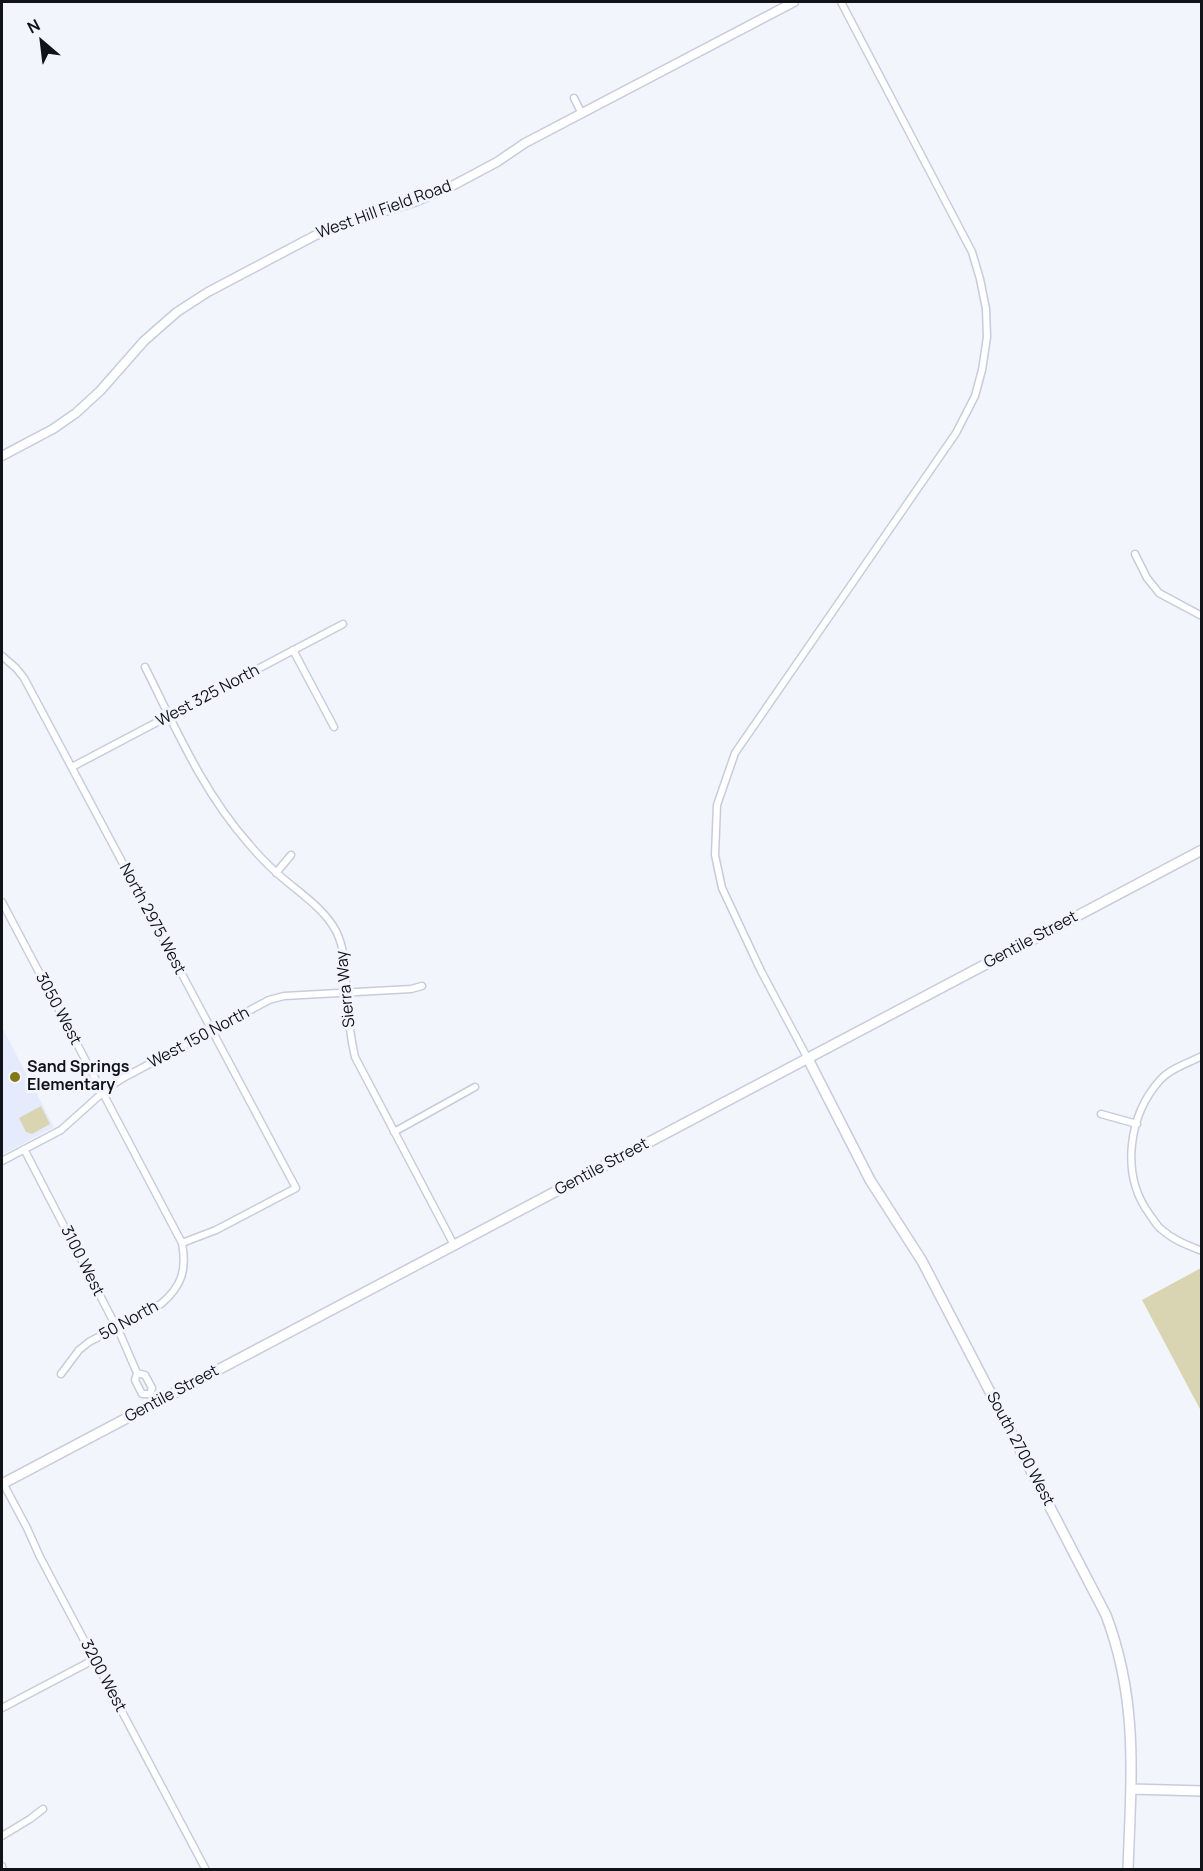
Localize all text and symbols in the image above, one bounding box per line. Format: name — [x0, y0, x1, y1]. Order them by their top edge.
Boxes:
north arrow — [12, 12, 72, 72]
text: N — [23, 14, 44, 39]
street label: West Hill Field Road — [314, 177, 454, 243]
street label: West 325 North — [153, 661, 263, 731]
street label: North 2975 West — [115, 860, 189, 978]
street label: Gentile Street — [981, 907, 1081, 973]
street label: Sierra Way — [332, 950, 360, 1028]
street label: 3050 West — [31, 970, 85, 1048]
street label: West 150 North — [145, 1003, 253, 1073]
place label: Sand Springs Elementary — [27, 1058, 129, 1096]
marker: Sand Springs Elementary — [8, 1070, 22, 1084]
street label: Gentile Street — [552, 1134, 652, 1200]
street label: 3100 West — [56, 1223, 108, 1299]
street label: 50 North — [96, 1297, 162, 1345]
street label: Gentile Street — [122, 1361, 222, 1427]
street label: South 2700 West — [982, 1389, 1058, 1509]
street label: 3200 West — [76, 1637, 130, 1715]

